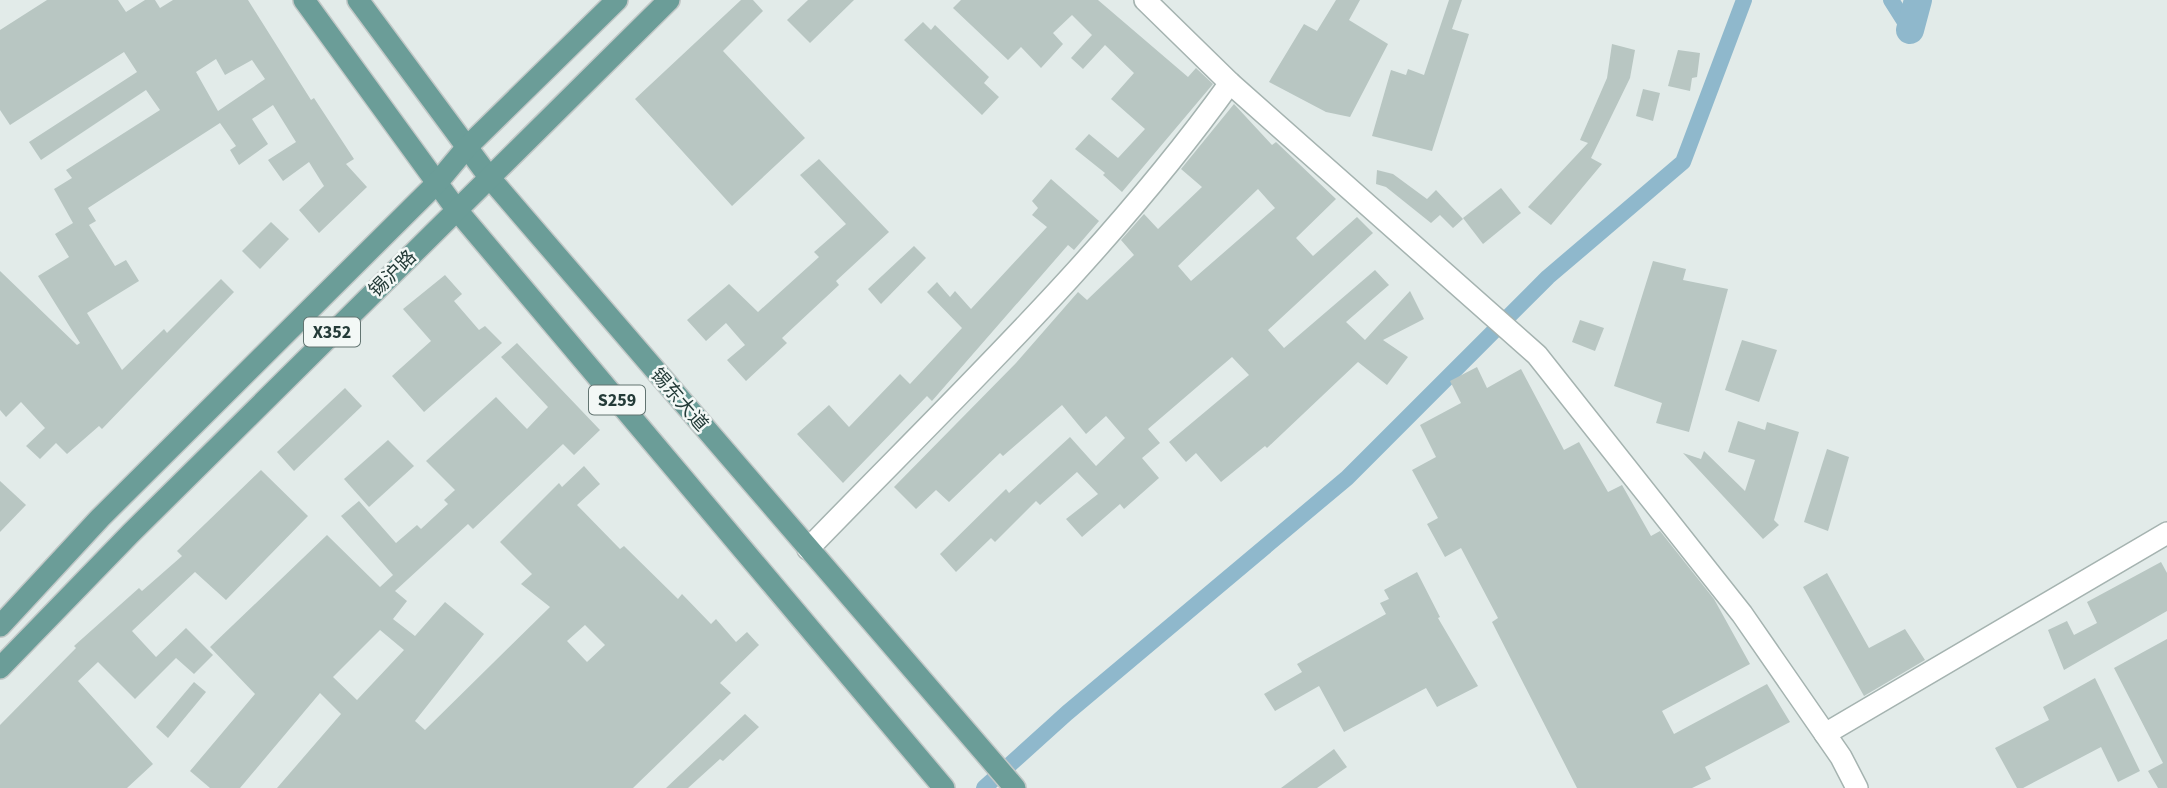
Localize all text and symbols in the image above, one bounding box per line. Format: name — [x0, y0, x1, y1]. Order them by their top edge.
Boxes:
street label: 锡沪路 — [363, 244, 423, 304]
road number: X352 — [304, 318, 360, 346]
street label: 锡东大道 — [644, 362, 714, 438]
road number: S259 — [589, 386, 645, 414]

